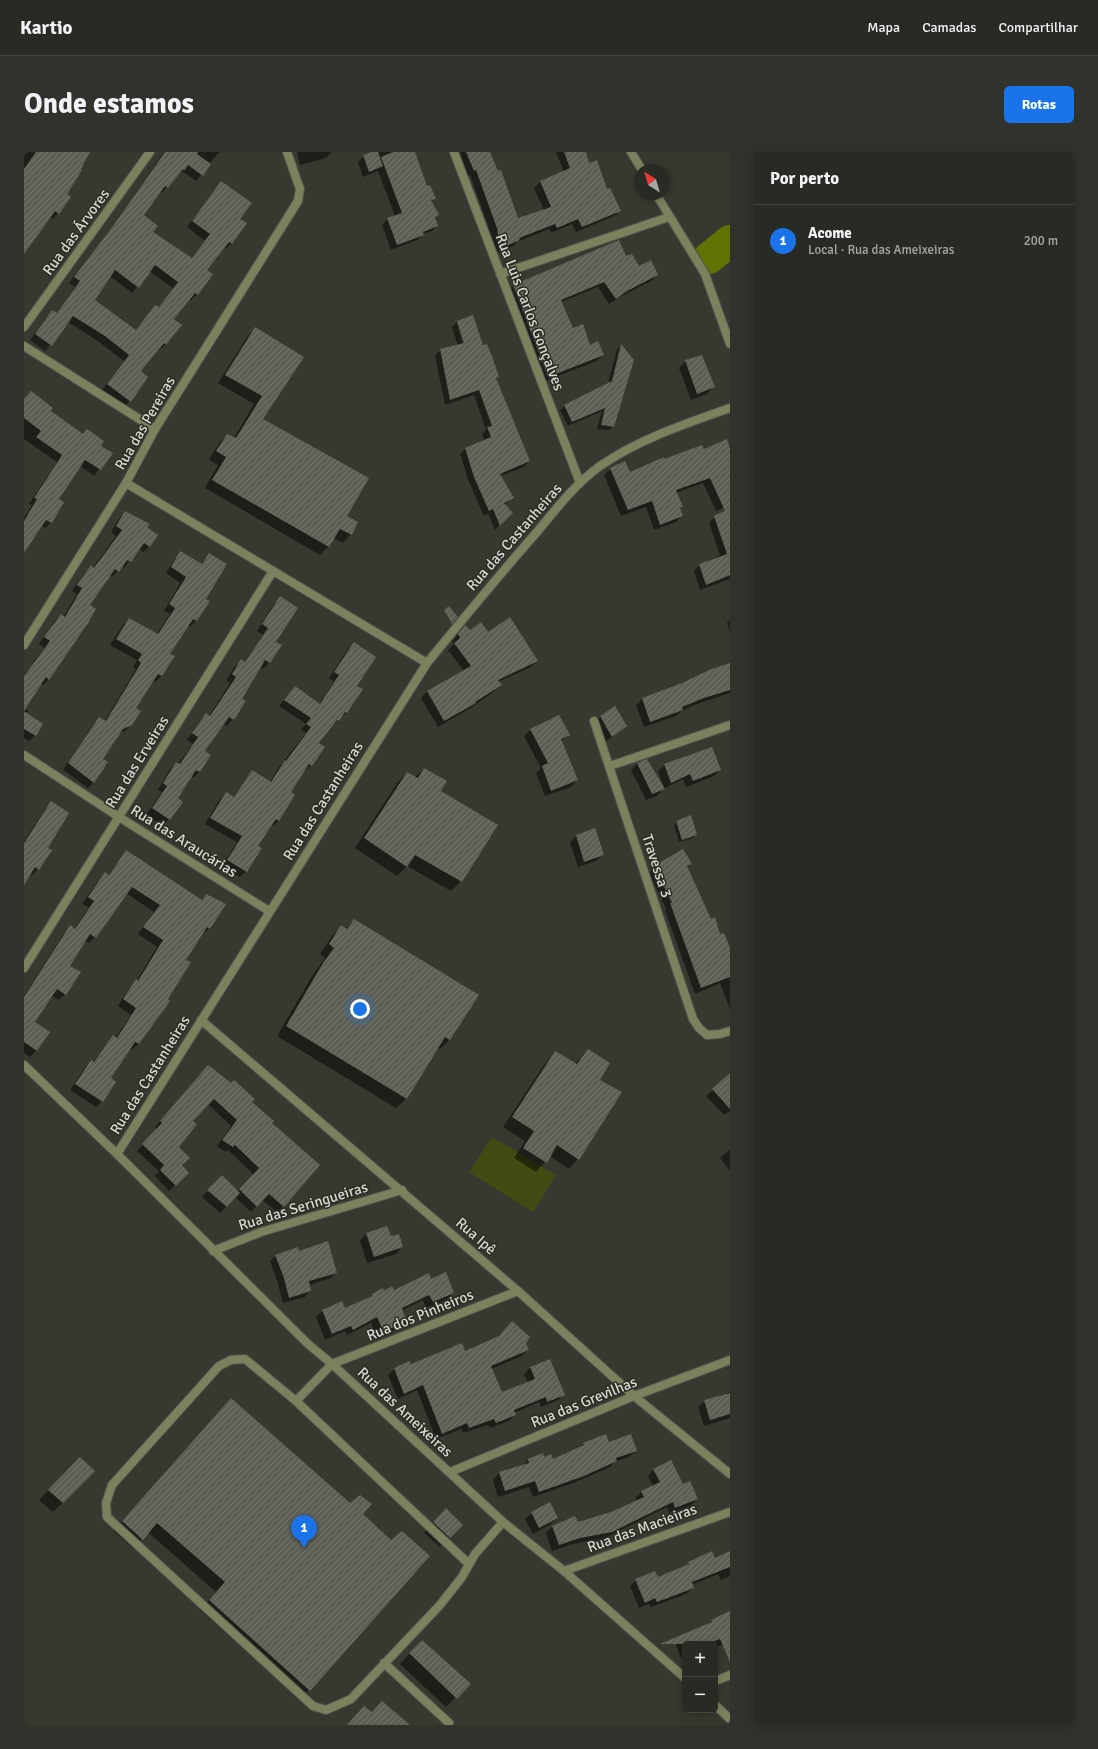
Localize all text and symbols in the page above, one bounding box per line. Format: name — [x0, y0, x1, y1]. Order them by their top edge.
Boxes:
text: Kartio — [20, 16, 73, 40]
text: Mapa — [867, 19, 900, 36]
text: Camadas — [922, 19, 976, 36]
text: Compartilhar — [998, 19, 1078, 36]
button: Rotas — [1004, 86, 1074, 123]
text: Onde estamos — [24, 87, 194, 121]
north arrow — [634, 164, 670, 200]
text: Por perto — [770, 168, 839, 189]
street label: Rua das Árvores — [38, 184, 114, 279]
text: Acome — [808, 224, 852, 242]
street label: Rua Luis Carlos Gonçalves — [492, 231, 568, 393]
text: 1 — [779, 233, 787, 249]
text: 200 m — [1024, 233, 1058, 249]
text: Local · Rua das Ameixeiras — [808, 242, 955, 258]
street label: Rua das Pereiras — [111, 373, 179, 473]
street label: Rua das Castanheiras — [462, 479, 566, 594]
street label: Rua das Erveiras — [101, 712, 173, 811]
street label: Rua das Castanheiras — [279, 738, 367, 864]
street label: Rua das Araucárias — [127, 801, 241, 881]
street label: Travessa 3 — [638, 832, 676, 900]
your location — [350, 999, 370, 1019]
street label: Rua das Castanheiras — [106, 1012, 194, 1138]
street label: Rua das Seringueiras — [236, 1178, 370, 1234]
street label: Rua Ipê — [452, 1214, 500, 1258]
street label: Rua dos Pinheiros — [364, 1285, 476, 1345]
street label: Rua das Ameixeiras — [354, 1363, 457, 1461]
street label: Rua das Grevilhas — [528, 1372, 640, 1431]
street label: Rua das Macieiras — [585, 1500, 700, 1556]
pin: 1 — [291, 1515, 317, 1548]
map controls — [682, 1641, 718, 1713]
button: + — [682, 1641, 718, 1677]
button: − — [682, 1677, 718, 1713]

